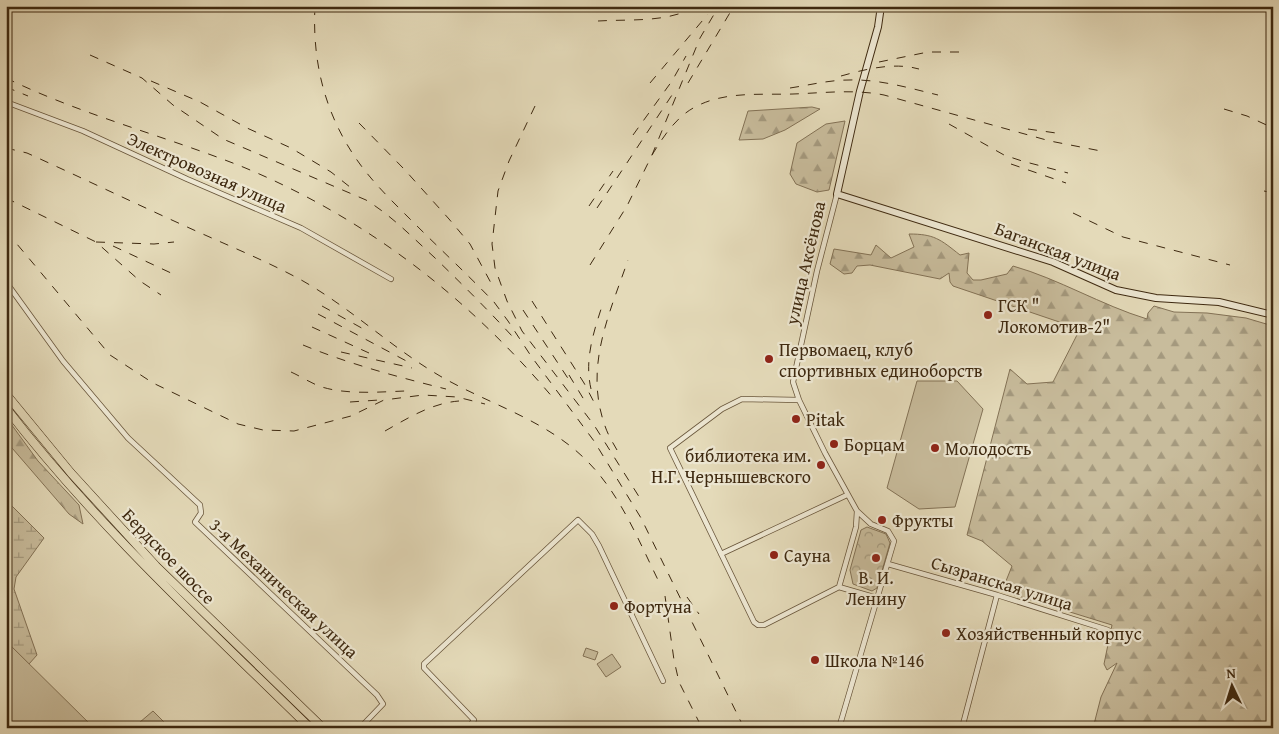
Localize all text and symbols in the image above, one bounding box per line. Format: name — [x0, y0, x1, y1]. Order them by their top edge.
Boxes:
street label: Электровозная улица — [123, 125, 291, 220]
street label: улица Аксёнова — [777, 198, 832, 329]
street label: Баганская улица — [991, 215, 1125, 288]
place label: ГСК " Локомотив-2" — [998, 292, 1110, 340]
marker: ГСК " Локомотив-2" — [982, 309, 994, 321]
place label: Первомаец, клуб спортивных единоборств — [779, 336, 983, 384]
marker: Первомаец, клуб спортивных единоборств — [763, 353, 775, 365]
place label: Pitak — [806, 406, 846, 433]
marker: Pitak — [790, 413, 802, 425]
place label: Борцам — [844, 431, 905, 458]
place label: Молодость — [945, 435, 1032, 462]
marker: Борцам — [828, 438, 840, 450]
place label: библиотека им. Н.Г. Чернышевского — [651, 442, 811, 490]
marker: Молодость — [929, 442, 941, 454]
marker: библиотека им. Н.Г. Чернышевского — [815, 459, 827, 471]
street label: Бердское шоссе — [116, 502, 222, 610]
place label: Фрукты — [892, 507, 954, 534]
street label: 3-я Механическая улица — [203, 512, 365, 665]
marker: Фрукты — [876, 514, 888, 526]
place label: Сауна — [784, 542, 831, 569]
marker: Сауна — [768, 549, 780, 561]
street label: Сызранская улица — [928, 549, 1076, 617]
marker: В. И. Ленину — [870, 552, 882, 564]
place label: В. И. Ленину — [846, 564, 906, 612]
place label: Фортуна — [624, 593, 692, 620]
marker: Фортуна — [608, 600, 620, 612]
place label: Хозяйственный корпус — [956, 620, 1142, 647]
marker: Хозяйственный корпус — [940, 627, 952, 639]
place label: Школа №146 — [825, 647, 924, 674]
marker: Школа №146 — [809, 654, 821, 666]
north arrow — [1206, 662, 1256, 712]
text: N — [1226, 663, 1237, 683]

